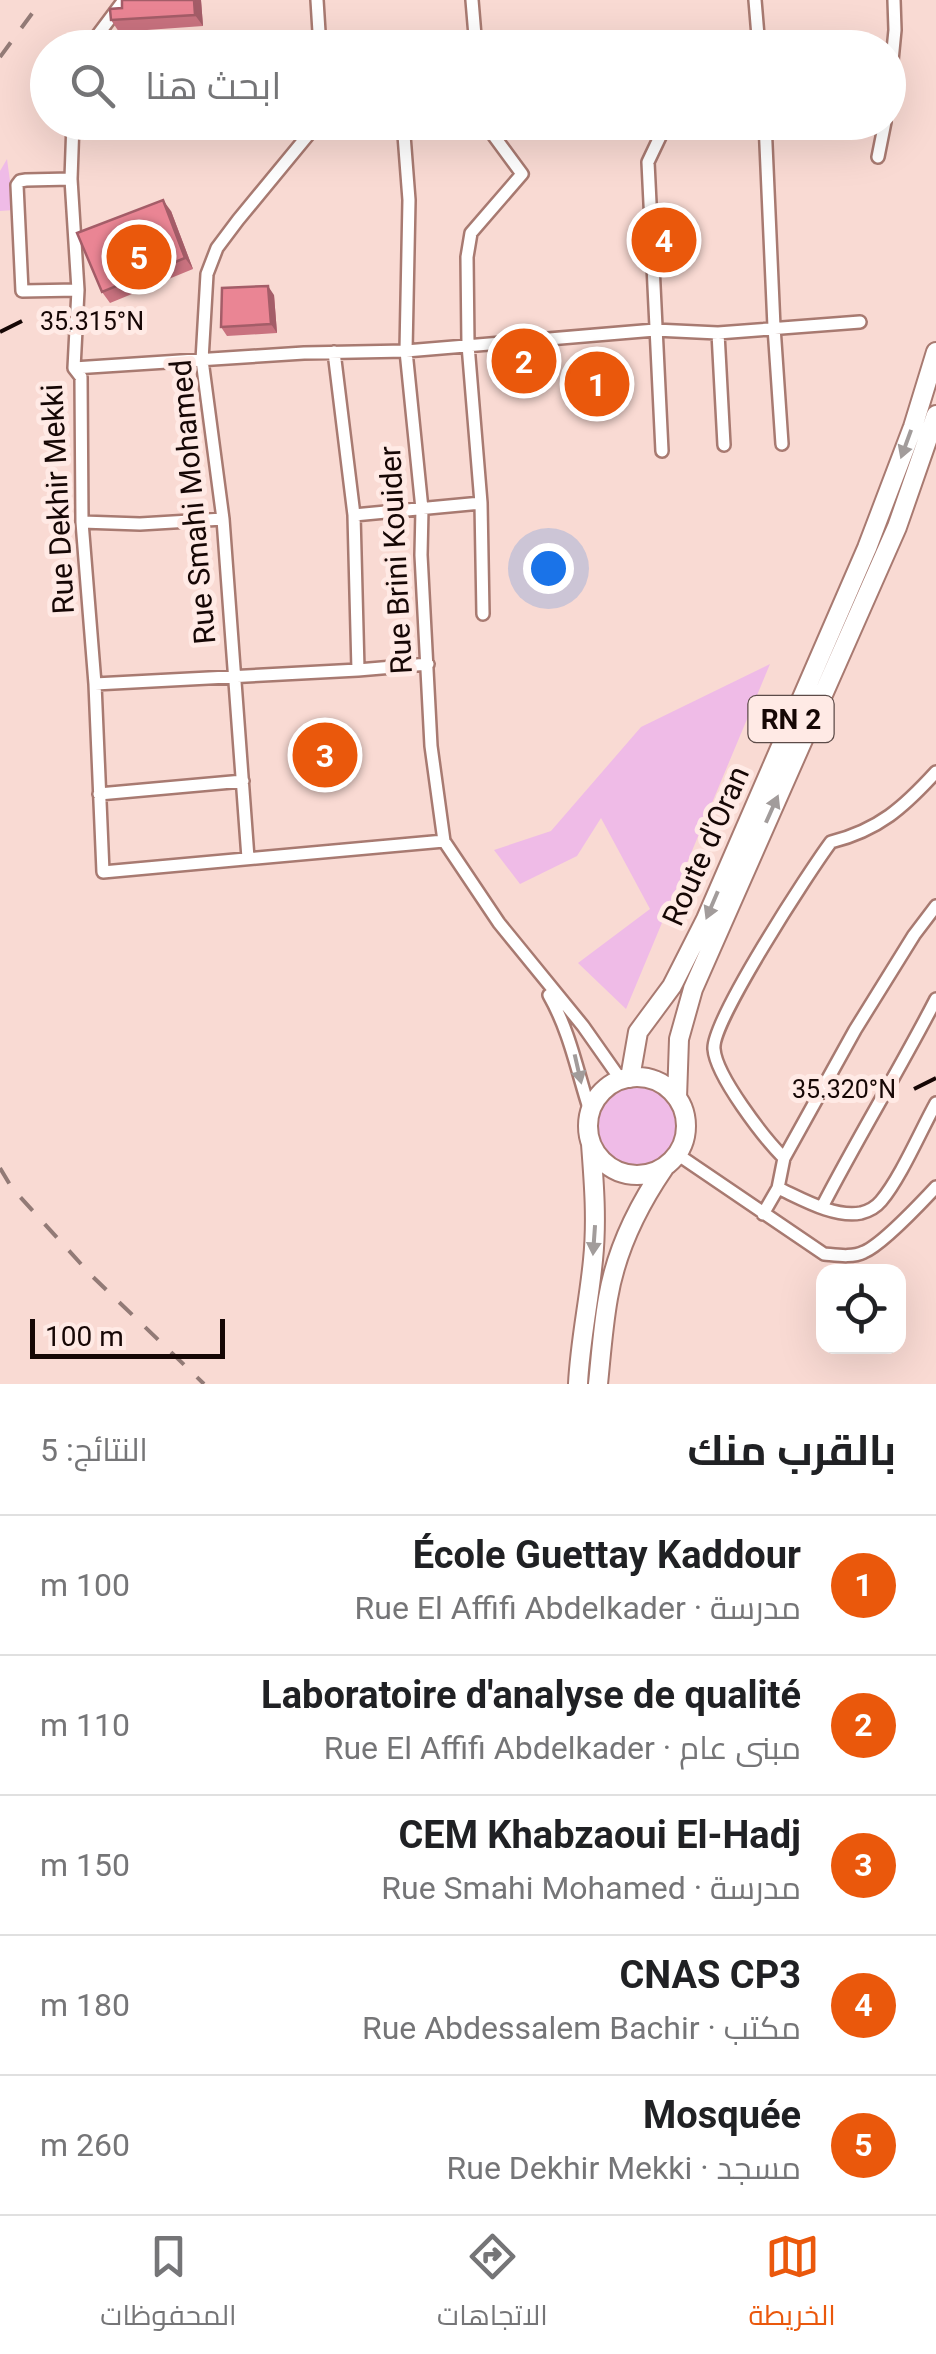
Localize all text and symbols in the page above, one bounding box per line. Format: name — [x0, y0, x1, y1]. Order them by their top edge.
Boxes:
search box — [30, 30, 906, 140]
icon: search — [65, 58, 120, 113]
text: ابحث هنا — [145, 64, 281, 108]
pin: 4 — [632, 202, 696, 278]
pin: 5 — [106, 220, 172, 294]
text: 35.315°N — [40, 307, 144, 336]
pin: 2 — [492, 324, 556, 398]
pin: 1 — [564, 346, 630, 422]
street label: Rue Smahi Mohamed — [163, 358, 222, 646]
street label: Rue Dekhir Mekki — [34, 383, 81, 615]
one-way arrow — [898, 430, 913, 460]
street label: Rue Brini Kouider — [372, 445, 419, 675]
your location — [523, 543, 574, 594]
road number: RN 2 — [748, 696, 834, 742]
pin: 3 — [292, 718, 358, 792]
street label: Route d'Oran — [655, 761, 756, 931]
one-way arrow — [764, 794, 780, 824]
one-way arrow — [704, 890, 720, 920]
one-way arrow — [571, 1054, 586, 1085]
text: 35.320°N — [792, 1075, 896, 1104]
one-way arrow — [586, 1225, 602, 1257]
map controls — [816, 1264, 906, 1354]
button: locate — [816, 1264, 906, 1354]
scale bar — [30, 1314, 225, 1358]
text: 100 m — [45, 1320, 124, 1353]
text: بالقرب منك — [687, 1426, 896, 1475]
text: النتائج: 5 — [40, 1431, 148, 1469]
text: École Guettay Kaddour — [413, 1533, 801, 1577]
text: 100 m — [40, 1566, 130, 1604]
text: 1 — [854, 1566, 873, 1604]
text: مدرسة · Rue El Affifi Abdelkader — [355, 1589, 801, 1627]
text: Laboratoire d'analyse de qualité — [261, 1673, 801, 1717]
text: 110 m — [40, 1706, 130, 1744]
text: 2 — [854, 1706, 873, 1744]
text: مبنى عام · Rue El Affifi Abdelkader — [324, 1729, 801, 1767]
text: CEM Khabzaoui El-Hadj — [398, 1813, 801, 1857]
text: 150 m — [40, 1846, 130, 1884]
text: 3 — [854, 1846, 873, 1884]
text: مدرسة · Rue Smahi Mohamed — [381, 1869, 801, 1907]
text: CNAS CP3 — [619, 1953, 801, 1997]
text: 180 m — [40, 1986, 130, 2024]
text: 4 — [854, 1986, 873, 2024]
text: مكتب · Rue Abdessalem Bachir — [362, 2009, 801, 2047]
text: Mosquée — [643, 2093, 801, 2137]
text: 260 m — [40, 2126, 130, 2164]
text: 5 — [854, 2126, 873, 2164]
text: مسجد · Rue Dekhir Mekki — [447, 2149, 801, 2187]
tab: المحفوظات — [100, 2229, 237, 2341]
tab: الاتجاهات — [437, 2229, 548, 2341]
tab: الخريطة — [748, 2229, 836, 2341]

